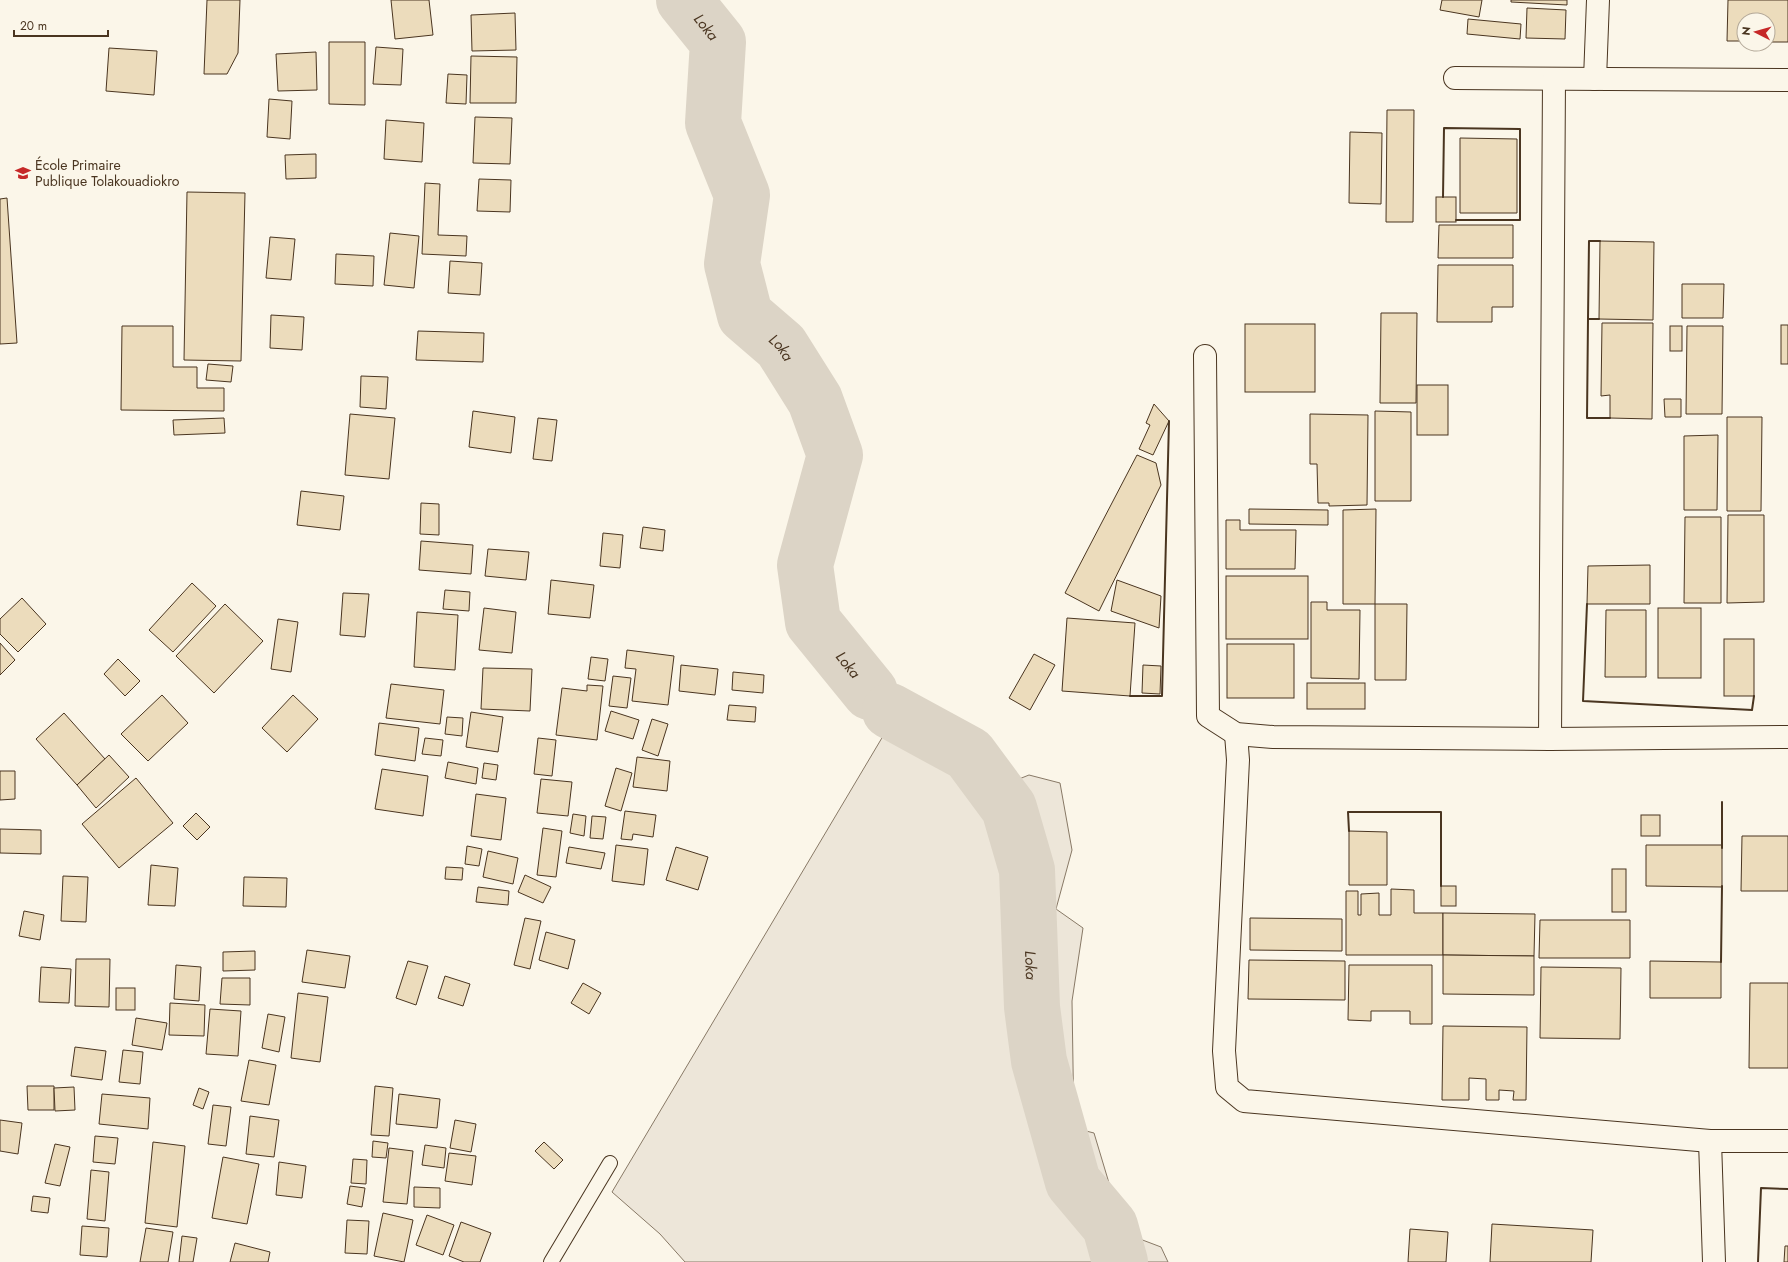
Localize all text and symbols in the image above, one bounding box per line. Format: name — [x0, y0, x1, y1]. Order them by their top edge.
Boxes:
water label: Loka — [688, 9, 724, 46]
scale bar — [14, 12, 108, 38]
north arrow — [1736, 12, 1776, 52]
text: 20 m — [20, 17, 47, 35]
text: N — [1738, 26, 1754, 36]
place label: École Primaire Publique Tolakouadiokro — [35, 155, 180, 191]
school or university icon: École Primaire Publique Tolakouadiokro — [14, 164, 32, 182]
water label: Loka — [764, 329, 799, 366]
water label: Loka — [830, 647, 866, 684]
water label: Loka — [1019, 950, 1042, 981]

